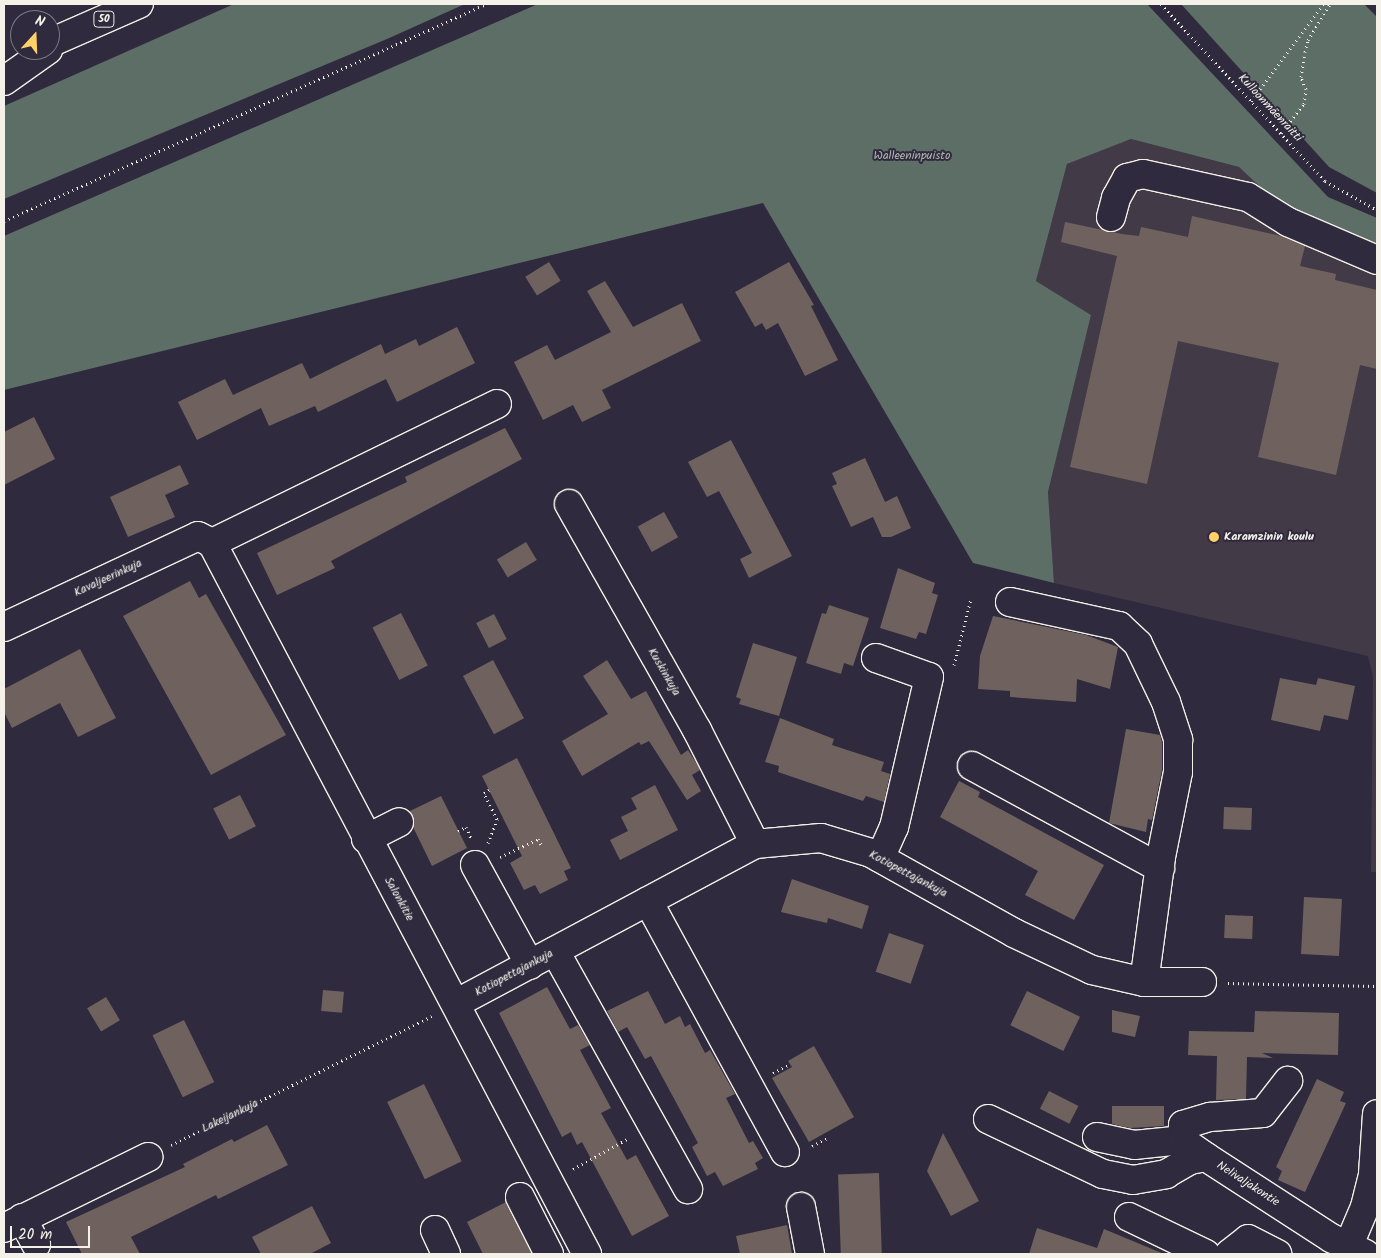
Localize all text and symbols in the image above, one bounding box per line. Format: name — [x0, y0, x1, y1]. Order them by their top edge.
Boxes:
north arrow — [10, 10, 60, 60]
text: N — [32, 10, 48, 34]
road number: 50 — [93, 10, 115, 28]
street label: Kulloonmäenraitti — [1235, 71, 1305, 145]
park label: Walleeninpuisto — [874, 149, 950, 163]
place label: Karamzinin koulu — [1224, 530, 1314, 544]
marker: Karamzinin koulu — [1208, 531, 1220, 543]
street label: Kavaljeerinkuja — [72, 556, 144, 600]
street label: Kuskinkuja — [645, 645, 683, 699]
street label: Kotiopettajankuja — [866, 847, 950, 901]
street label: Salonkitie — [381, 874, 417, 924]
street label: Kotiopettajankuja — [472, 946, 556, 1000]
street label: Lakeijankuja — [199, 1096, 261, 1136]
street label: Nelivaljakontie — [1214, 1158, 1282, 1210]
scale bar — [12, 1216, 92, 1248]
text: 20 m — [18, 1223, 52, 1247]

